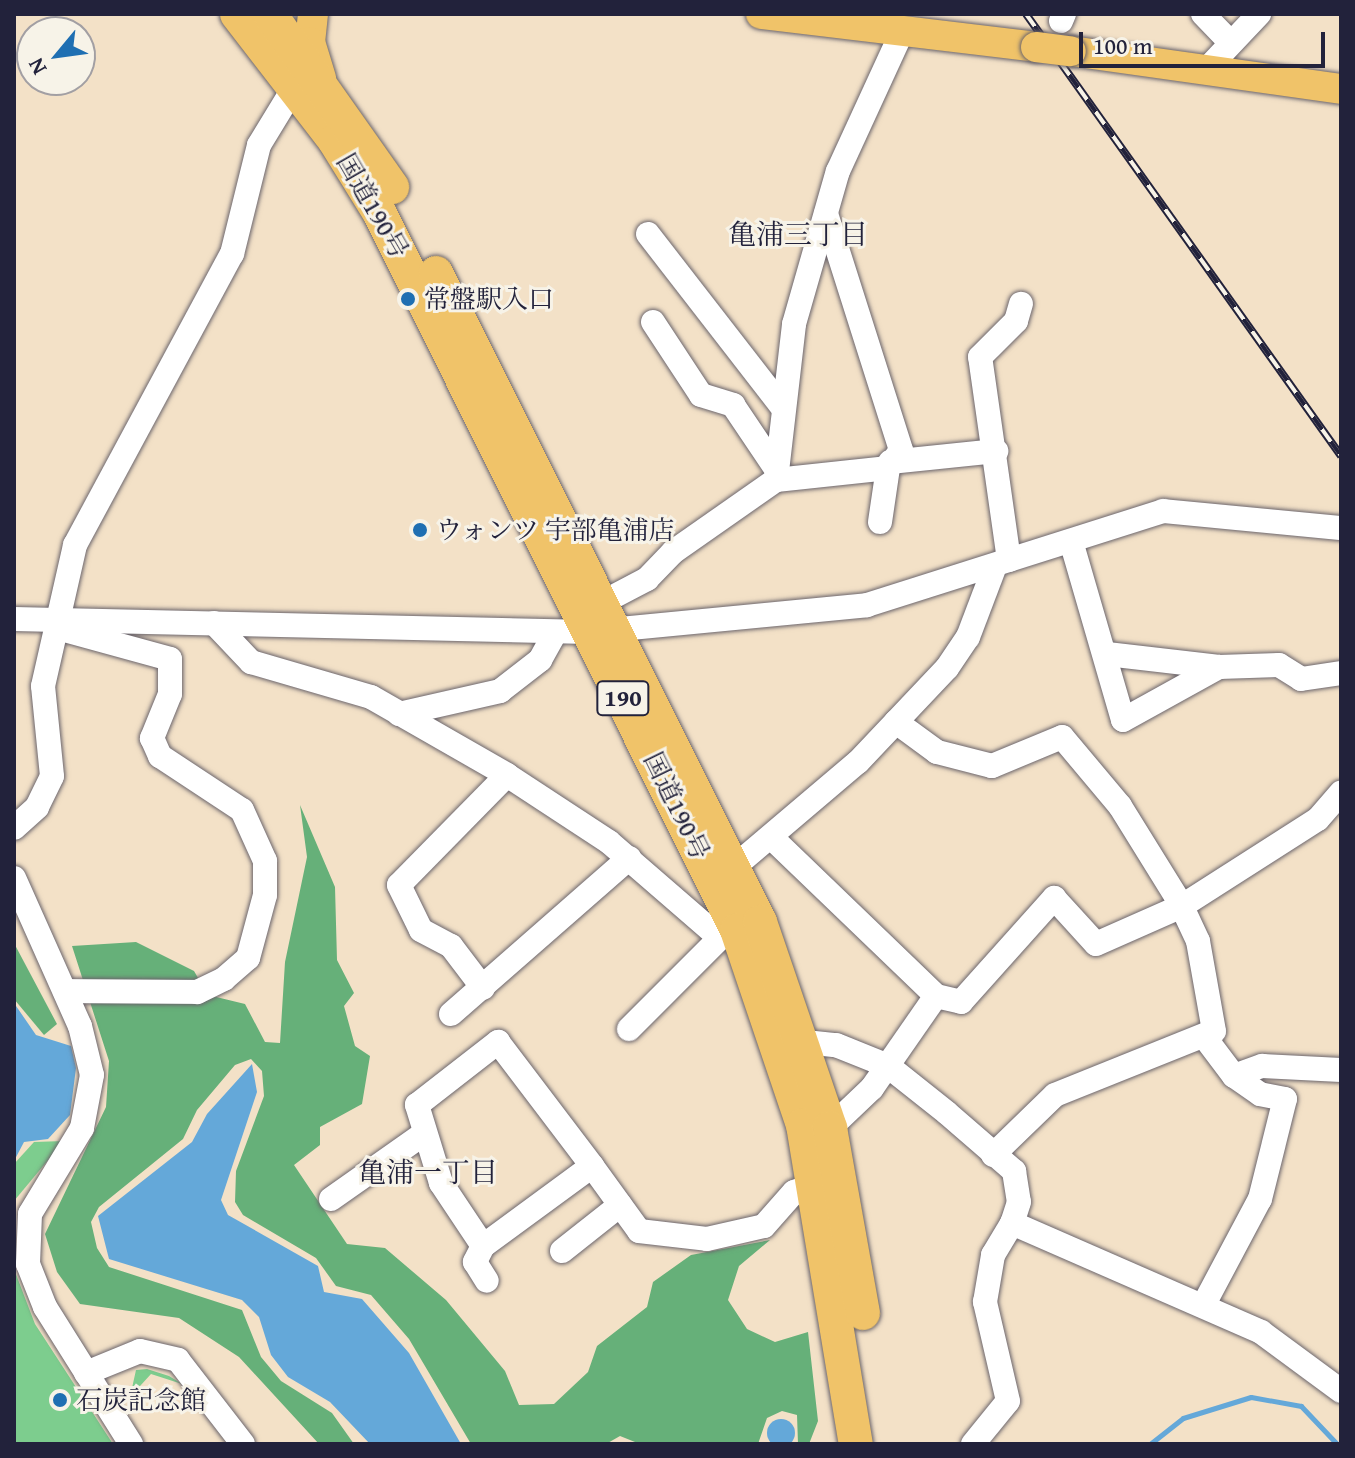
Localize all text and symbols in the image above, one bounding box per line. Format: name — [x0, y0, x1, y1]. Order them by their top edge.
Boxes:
north arrow — [16, 16, 96, 96]
scale bar — [1083, 16, 1329, 66]
text: 100 m — [1093, 28, 1153, 63]
text: N — [19, 52, 54, 81]
street label: 国道190号 — [331, 148, 415, 264]
district label: 亀浦三丁目 — [728, 217, 868, 251]
place label: 常盤駅入口 — [424, 283, 554, 315]
marker: 常盤駅入口 — [399, 290, 417, 308]
place label: ウォンツ 宇部亀浦店 — [436, 514, 676, 546]
marker: ウォンツ 宇部亀浦店 — [411, 521, 429, 539]
road number: 190 — [595, 678, 651, 718]
street label: 国道190号 — [638, 747, 716, 865]
district label: 亀浦一丁目 — [358, 1155, 498, 1189]
place label: 石炭記念館 — [76, 1384, 206, 1416]
marker: 石炭記念館 — [51, 1391, 69, 1409]

